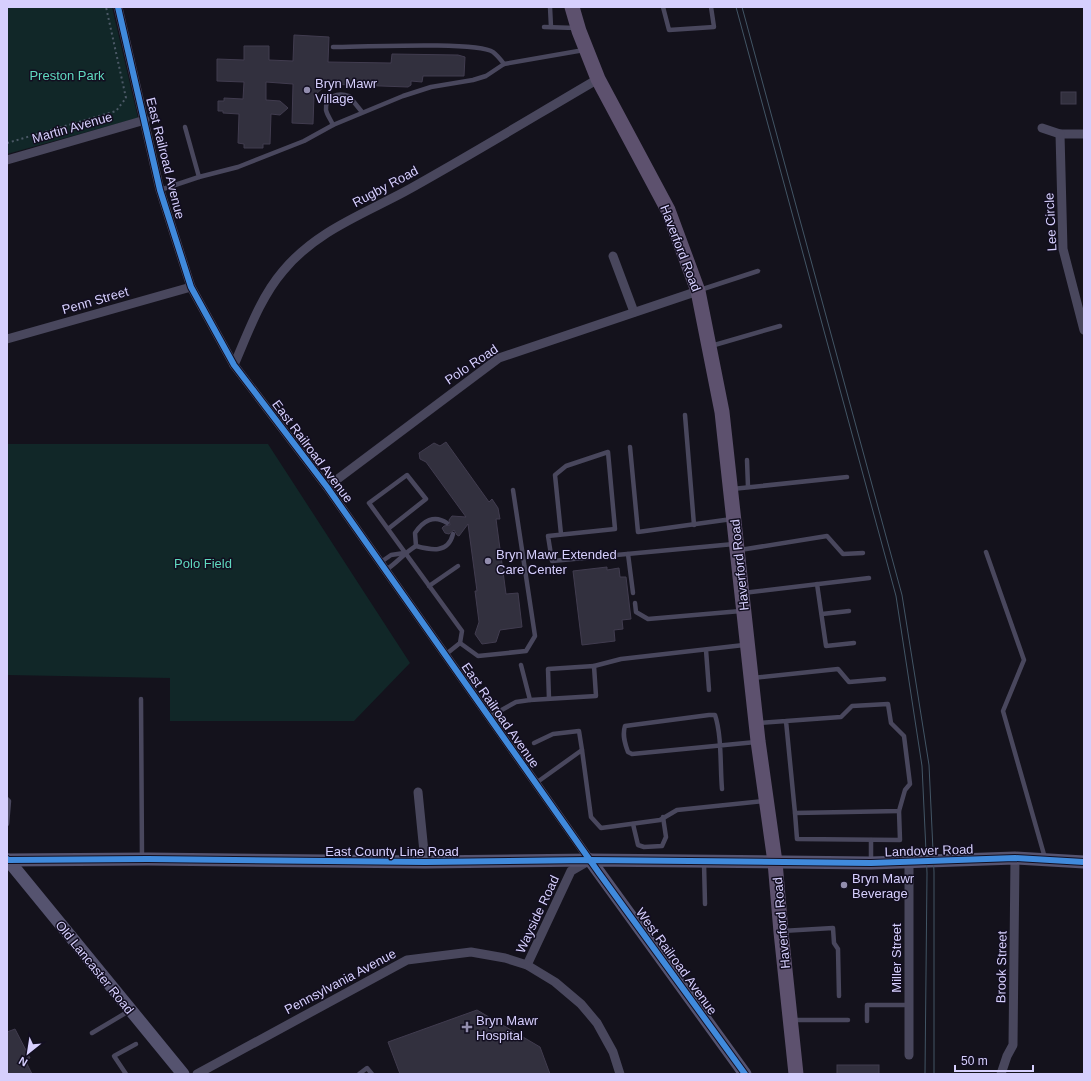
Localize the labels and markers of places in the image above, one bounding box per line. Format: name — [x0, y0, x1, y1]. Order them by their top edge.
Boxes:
place label: Bryn Mawr Village — [315, 76, 378, 106]
marker: Bryn Mawr Village — [302, 85, 312, 95]
place label: Bryn Mawr Extended Care Center — [496, 547, 617, 577]
marker: Bryn Mawr Extended Care Center — [483, 556, 493, 566]
place label: Bryn Mawr Beverage — [852, 871, 915, 901]
marker: Bryn Mawr Beverage — [839, 880, 849, 890]
place label: Bryn Mawr Hospital — [476, 1013, 539, 1043]
marker: Bryn Mawr Hospital — [461, 1021, 473, 1033]

